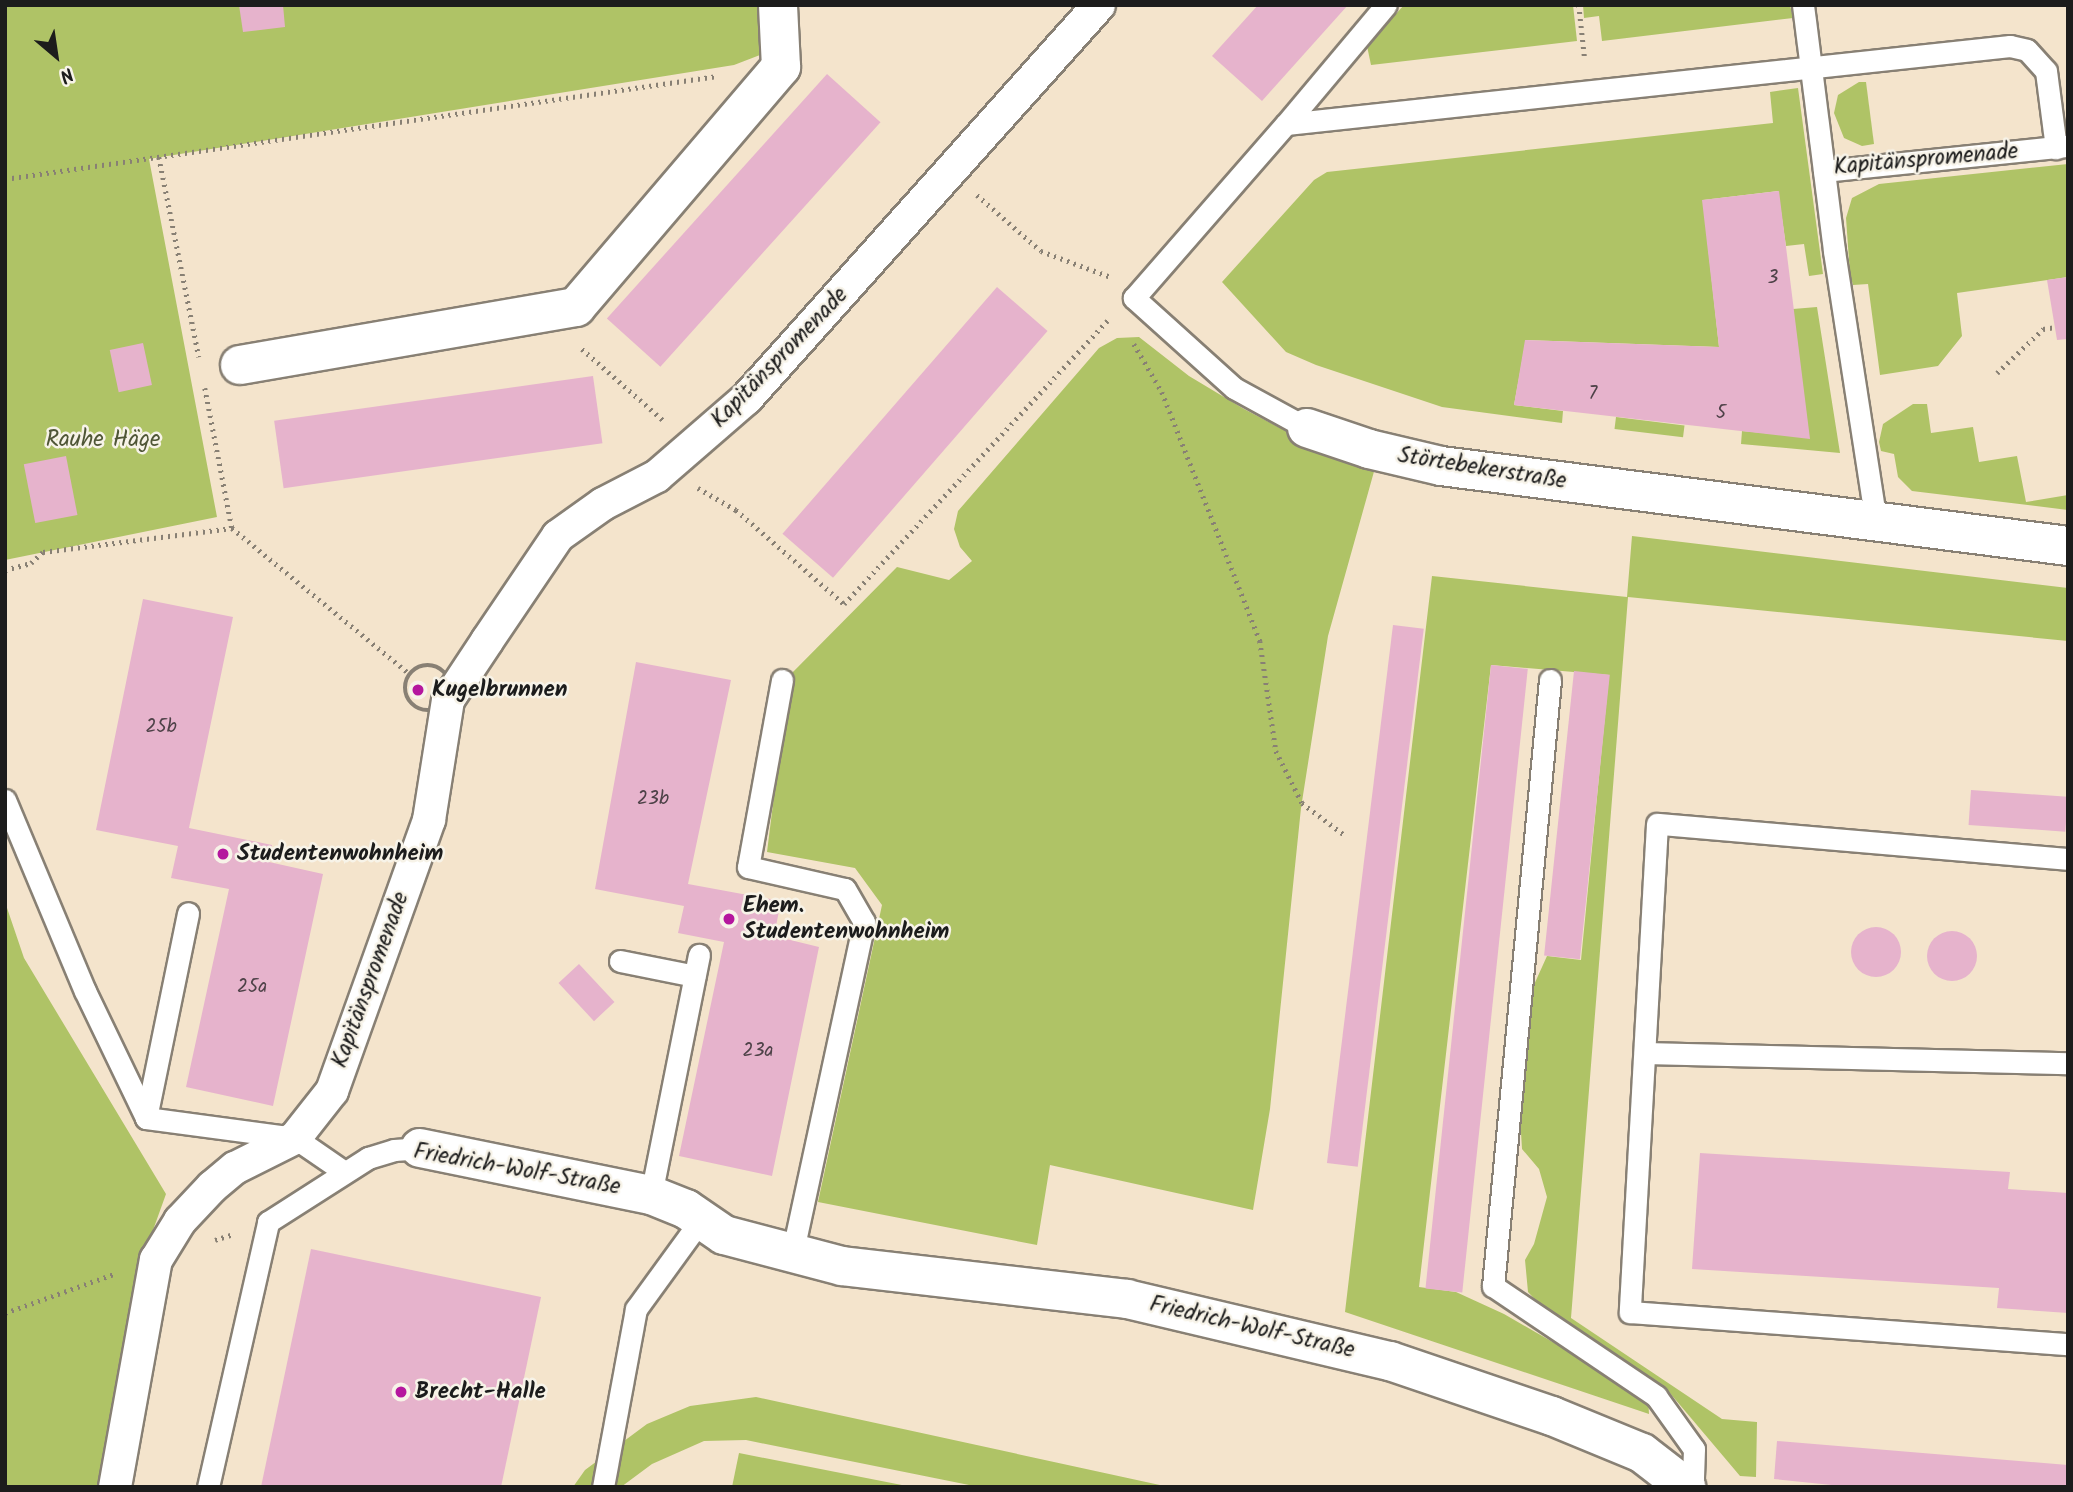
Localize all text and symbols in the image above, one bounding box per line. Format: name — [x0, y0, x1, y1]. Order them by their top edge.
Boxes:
north arrow — [21, 21, 91, 91]
text: N — [54, 58, 79, 90]
street label: Kapitänspromenade — [1833, 138, 2019, 182]
house number: 3 — [1768, 268, 1778, 290]
street label: Kapitänspromenade — [706, 282, 854, 434]
house number: 7 — [1589, 384, 1597, 406]
house number: 5 — [1716, 403, 1726, 425]
park label: Rauhe Häge — [46, 426, 160, 454]
street label: Störtebekerstraße — [1396, 442, 1568, 496]
place label: Kugelbrunnen — [432, 676, 567, 704]
marker: Kugelbrunnen — [410, 682, 426, 698]
house number: 25b — [145, 717, 177, 739]
house number: 23b — [637, 789, 669, 811]
place label: Studentenwohnheim — [237, 840, 443, 868]
marker: Studentenwohnheim — [215, 846, 231, 862]
street label: Kapitänspromenade — [326, 888, 416, 1072]
place label: Ehem. Studentenwohnheim — [743, 892, 949, 946]
marker: Ehem. Studentenwohnheim — [721, 911, 737, 927]
house number: 25a — [237, 977, 267, 999]
house number: 23a — [743, 1041, 773, 1063]
street label: Friedrich-Wolf-Straße — [411, 1138, 623, 1202]
street label: Friedrich-Wolf-Straße — [1147, 1291, 1357, 1365]
place label: Brecht-Halle — [415, 1378, 546, 1406]
marker: Brecht-Halle — [393, 1384, 409, 1400]

